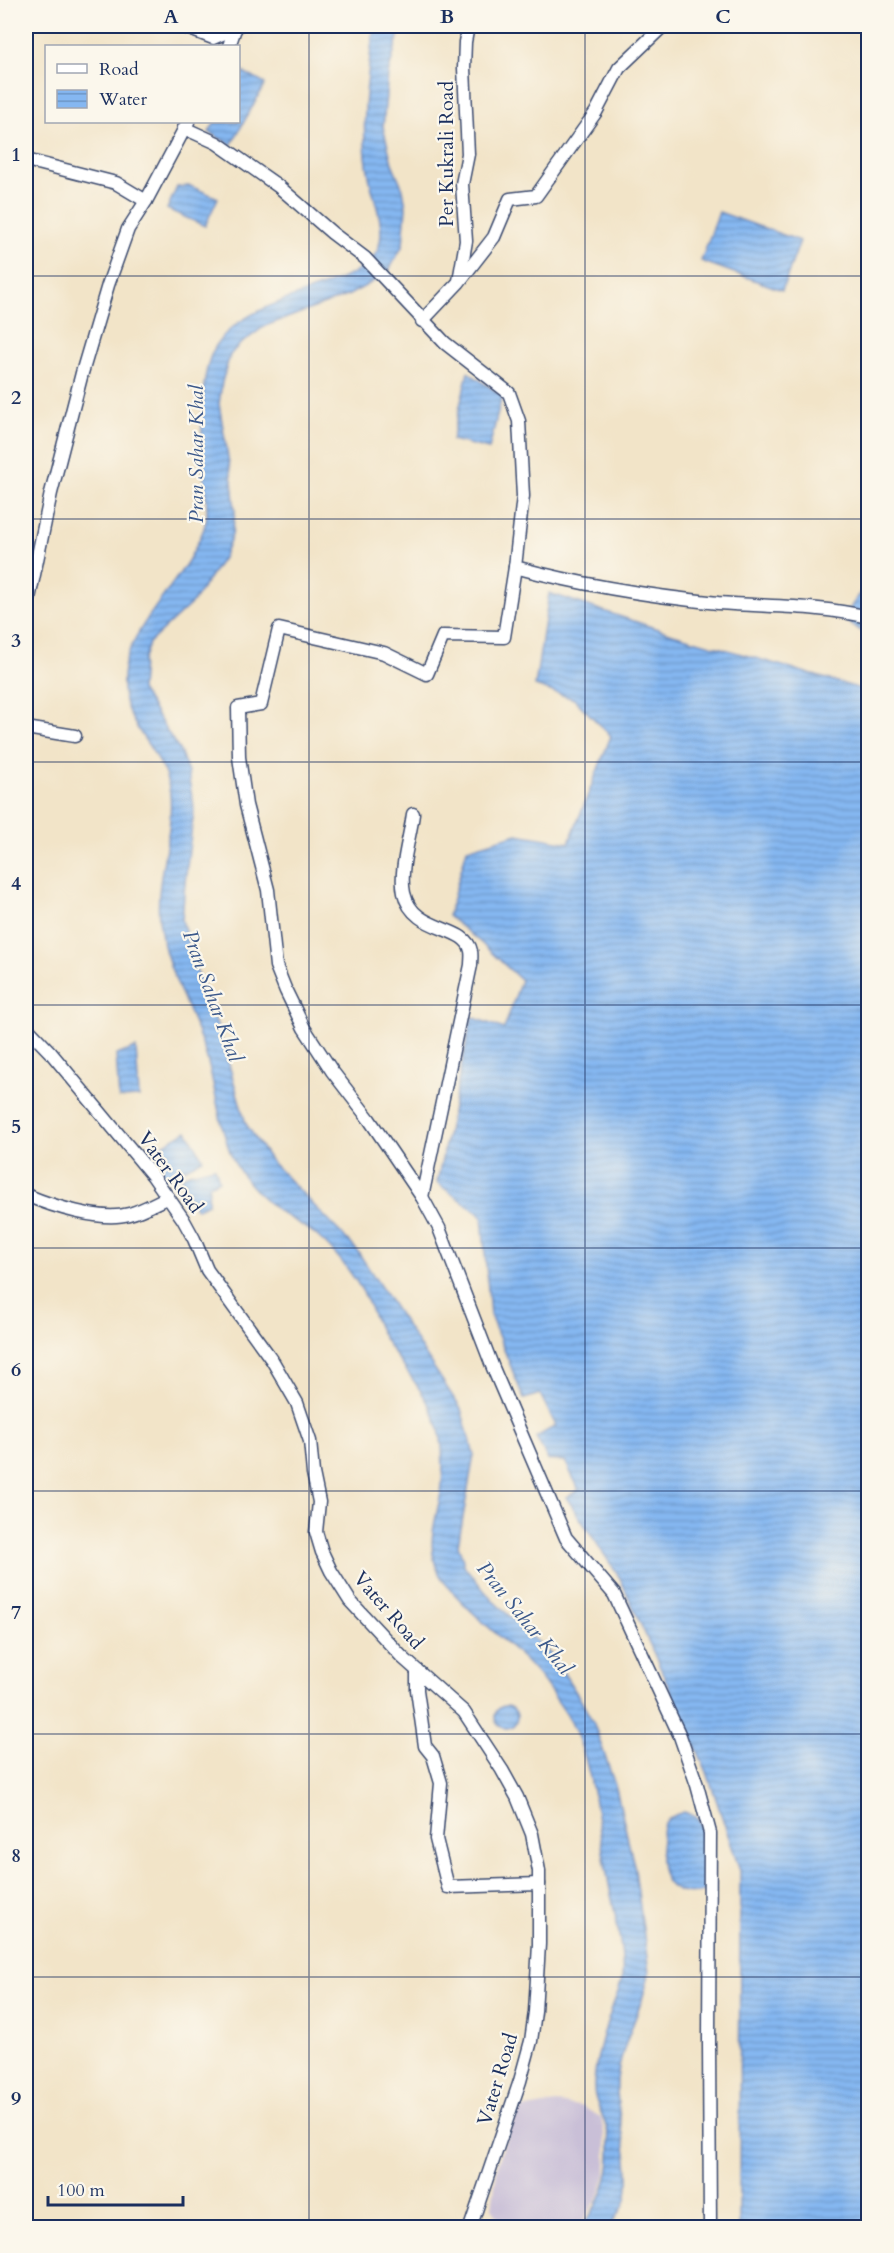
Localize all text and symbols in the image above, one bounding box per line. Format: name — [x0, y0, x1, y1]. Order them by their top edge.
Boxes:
text: A — [163, 3, 179, 30]
text: B — [440, 3, 454, 30]
text: C — [715, 3, 731, 30]
legend — [45, 45, 240, 123]
text: Road — [99, 57, 139, 82]
street label: Per Kukrali Road — [433, 81, 460, 227]
text: Water — [98, 87, 148, 112]
text: 1 — [11, 141, 21, 168]
text: 2 — [11, 384, 21, 411]
water label: Pran Sahar Khal — [182, 384, 211, 523]
text: 3 — [11, 627, 21, 654]
text: 4 — [11, 870, 21, 897]
water label: Pran Sahar Khal — [175, 926, 250, 1067]
text: 5 — [11, 1113, 21, 1140]
street label: Vater Road — [132, 1126, 210, 1219]
text: 6 — [11, 1356, 21, 1383]
water label: Pran Sahar Khal — [470, 1555, 580, 1682]
street label: Vater Road — [347, 1565, 430, 1655]
text: 7 — [11, 1599, 21, 1626]
text: 8 — [11, 1842, 21, 1869]
street label: Vater Road — [471, 2029, 524, 2129]
text: 9 — [11, 2085, 21, 2112]
scale bar — [48, 2169, 183, 2207]
text: 100 m — [57, 2178, 105, 2203]

